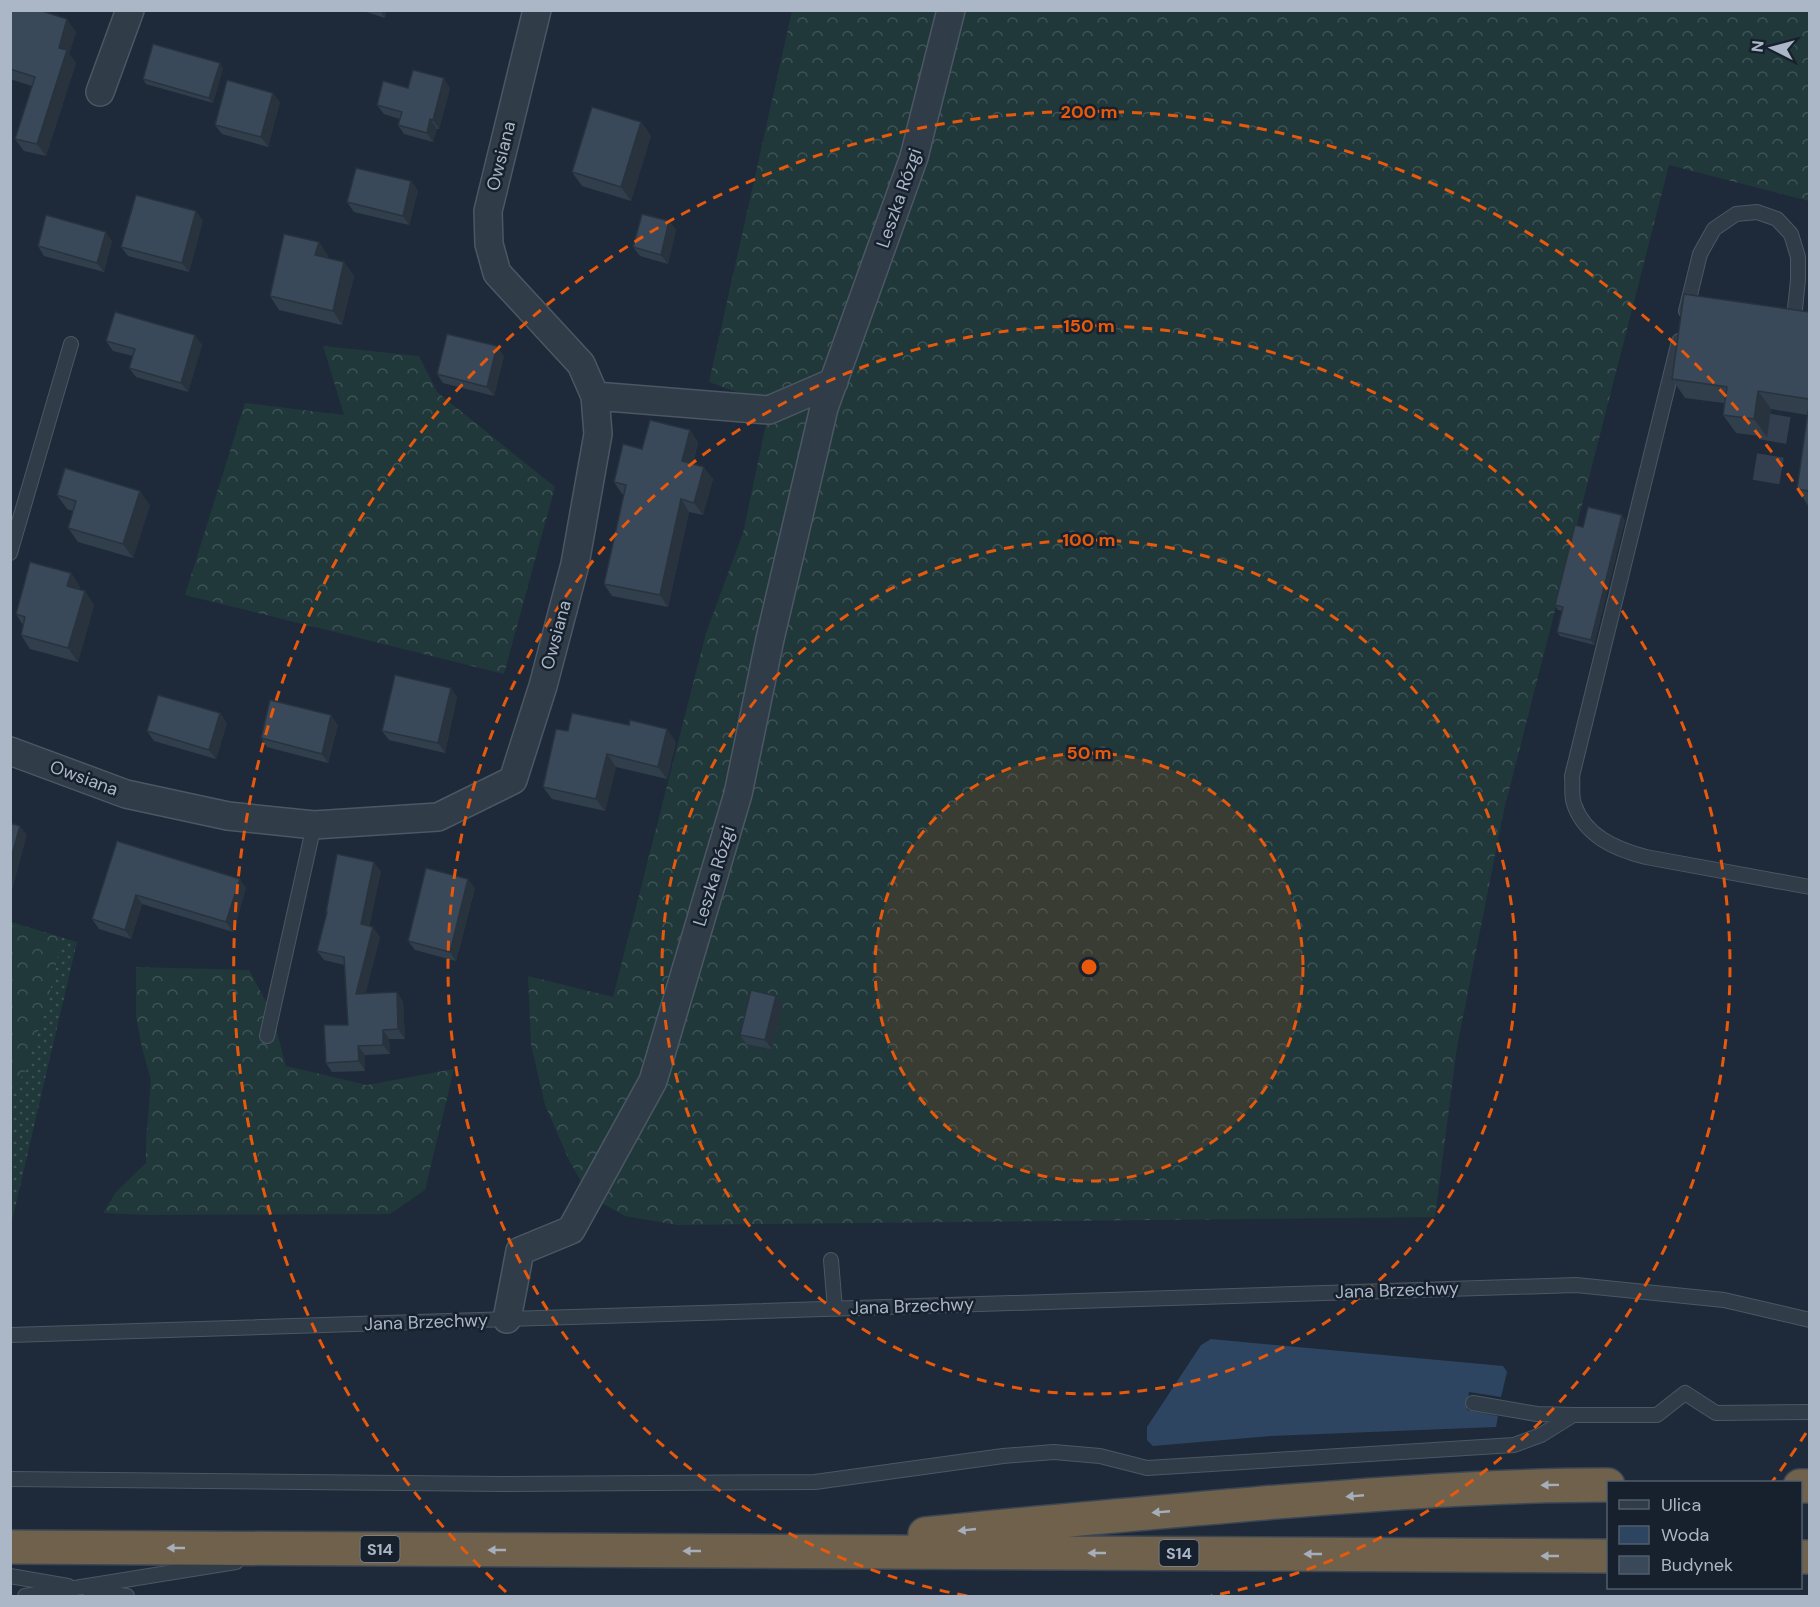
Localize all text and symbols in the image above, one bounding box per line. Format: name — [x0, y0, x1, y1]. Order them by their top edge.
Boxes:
north arrow — [1742, 18, 1802, 78]
text: N — [1747, 40, 1769, 53]
text: 200 m — [1061, 100, 1117, 124]
street label: Owsiana — [481, 119, 521, 193]
street label: Leszka Rózgi — [871, 145, 927, 251]
text: 150 m — [1063, 314, 1115, 338]
text: 100 m — [1062, 528, 1116, 552]
street label: Owsiana — [535, 598, 577, 672]
text: 50 m — [1066, 741, 1112, 765]
street label: Owsiana — [47, 755, 121, 801]
street label: Leszka Rózgi — [687, 823, 741, 929]
centre of rings — [1079, 957, 1099, 977]
street label: Jana Brzechwy — [1335, 1276, 1459, 1304]
street label: Jana Brzechwy — [850, 1292, 974, 1320]
street label: Jana Brzechwy — [364, 1308, 488, 1336]
one-way arrow — [1541, 1481, 1560, 1490]
legend — [1607, 1481, 1802, 1589]
one-way arrow — [1346, 1491, 1365, 1501]
text: Ulica — [1661, 1493, 1701, 1517]
one-way arrow — [1151, 1507, 1170, 1517]
text: Woda — [1661, 1523, 1709, 1547]
one-way arrow — [957, 1525, 976, 1534]
road number: S14 — [360, 1536, 400, 1562]
road number: S14 — [1160, 1540, 1198, 1566]
one-way arrow — [166, 1543, 185, 1553]
one-way arrow — [487, 1545, 506, 1554]
one-way arrow — [682, 1546, 701, 1556]
one-way arrow — [1088, 1548, 1107, 1558]
one-way arrow — [1304, 1549, 1323, 1559]
one-way arrow — [1541, 1551, 1560, 1560]
text: Budynek — [1661, 1553, 1733, 1577]

